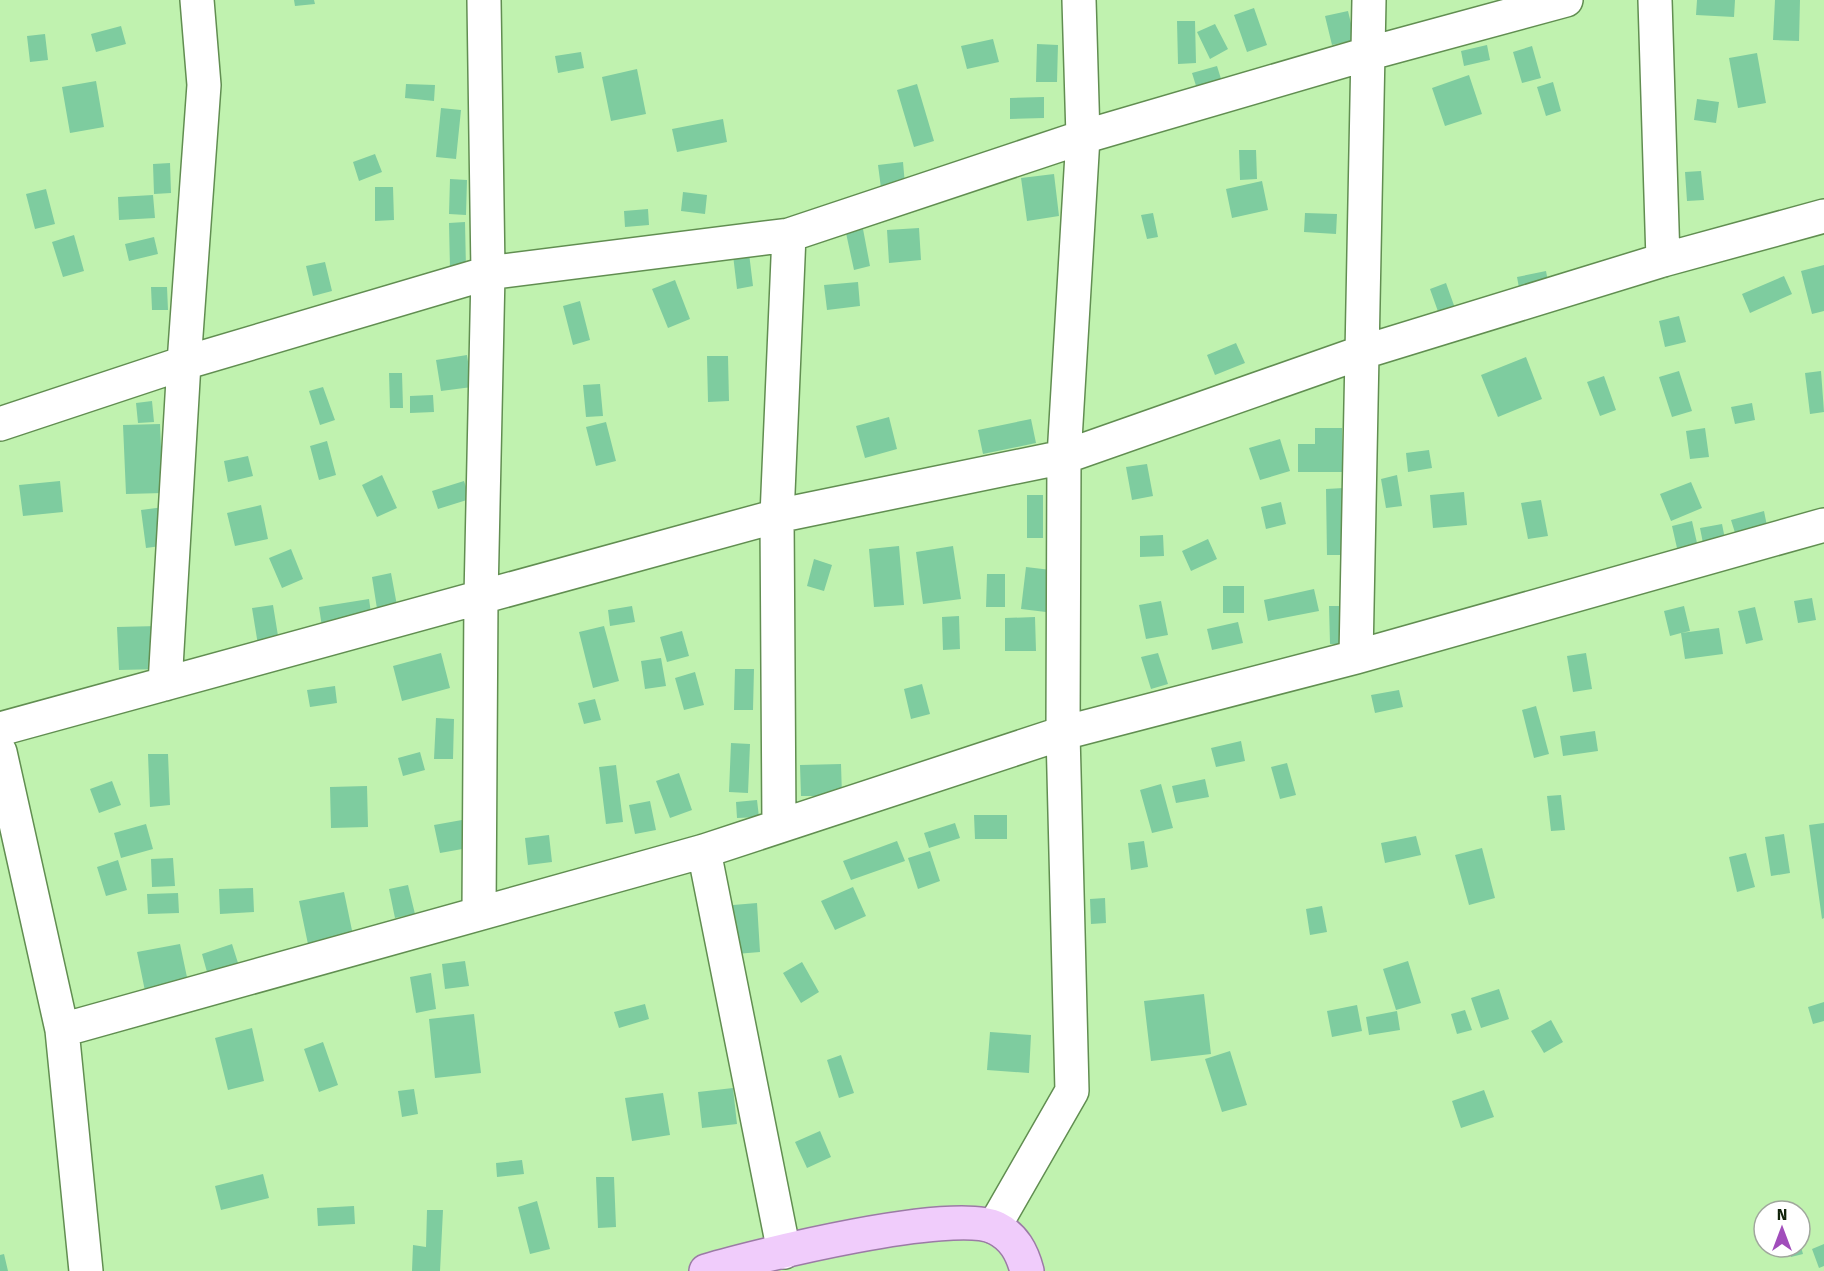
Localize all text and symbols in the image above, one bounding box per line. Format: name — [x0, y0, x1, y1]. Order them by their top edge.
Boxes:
north arrow — [1752, 1199, 1812, 1259]
text: N — [1777, 1205, 1787, 1224]

